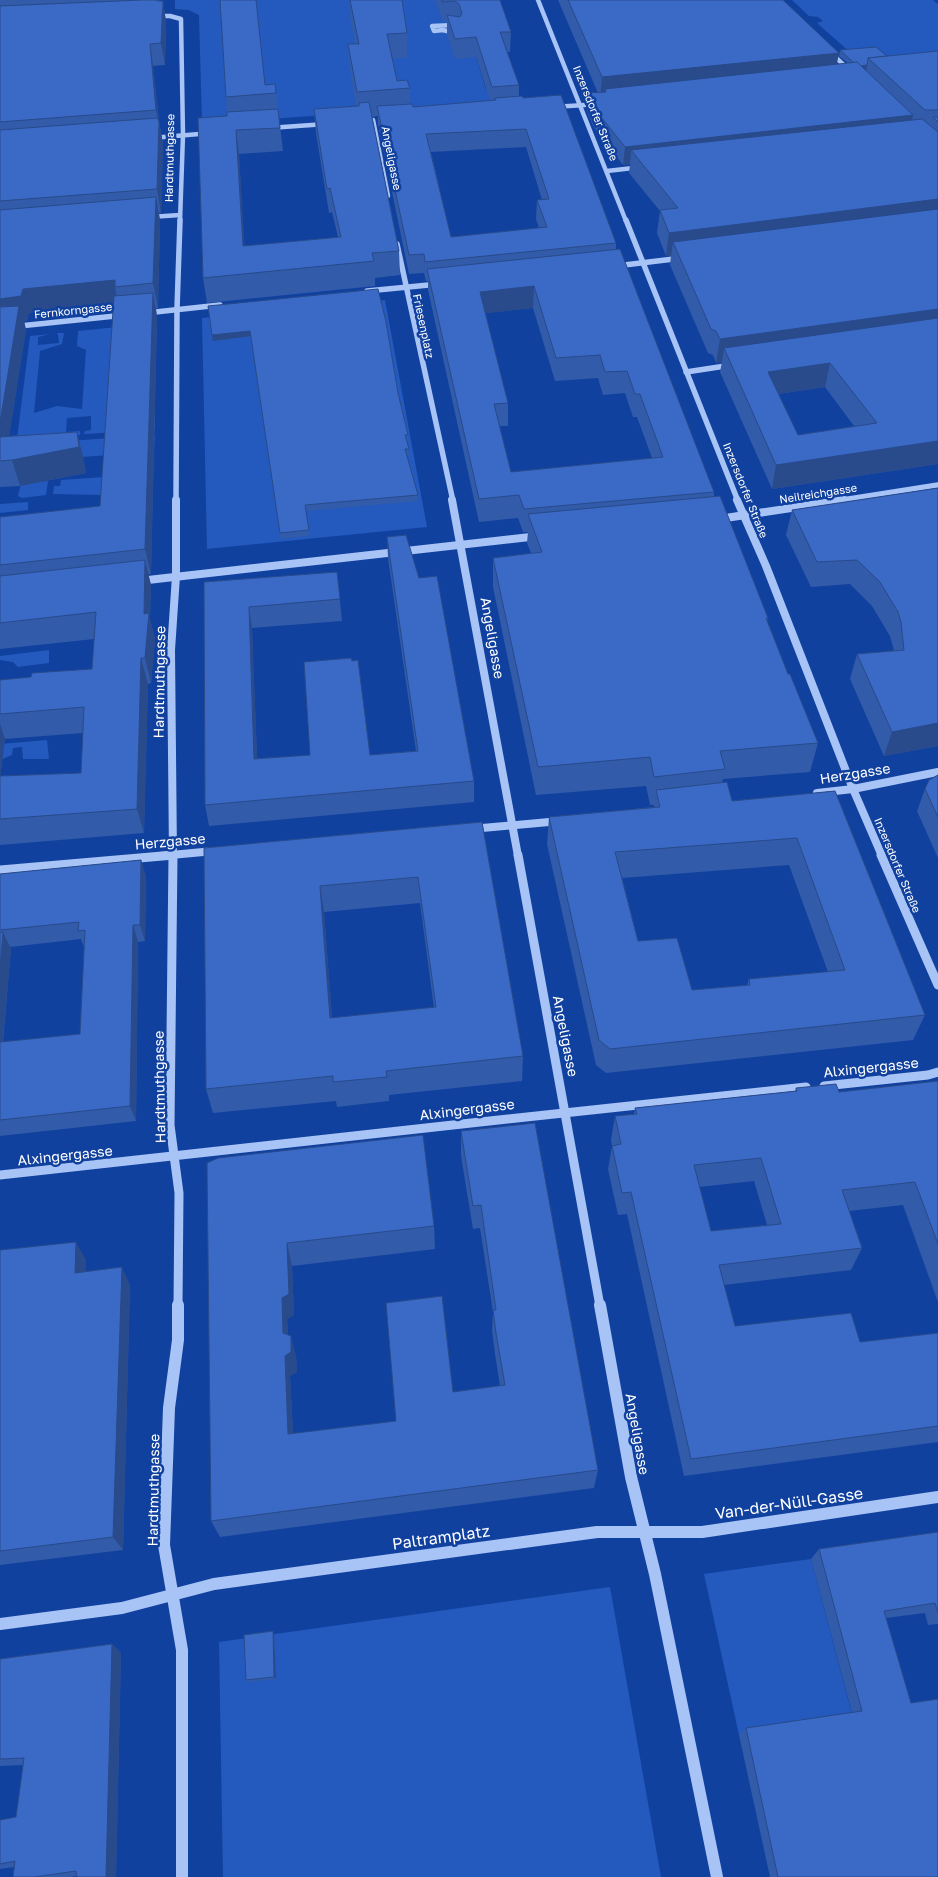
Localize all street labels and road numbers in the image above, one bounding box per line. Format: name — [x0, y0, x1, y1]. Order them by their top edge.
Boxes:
street label: Inzersdorfer Straße — [571, 63, 621, 163]
street label: Hardtmuthgasse — [162, 114, 176, 202]
street label: Angeligasse — [379, 125, 405, 191]
street label: Friesenplatz — [411, 292, 437, 360]
street label: Fernkorngasse — [33, 299, 113, 321]
street label: Inzersdorfer Straße — [721, 440, 771, 540]
street label: Neilreichgasse — [778, 480, 858, 506]
street label: Angeligasse — [477, 596, 509, 680]
street label: Hardtmuthgasse — [150, 626, 168, 738]
street label: Herzgasse — [819, 759, 891, 787]
street label: Inzersdorfer Straße — [872, 816, 924, 914]
street label: Herzgasse — [134, 829, 206, 853]
street label: Angeligasse — [550, 994, 582, 1078]
street label: Hardtmuthgasse — [150, 1031, 168, 1143]
street label: Alxingergasse — [823, 1054, 919, 1080]
street label: Alxingergasse — [419, 1095, 515, 1123]
street label: Alxingergasse — [17, 1142, 113, 1168]
street label: Angeligasse — [622, 1392, 654, 1476]
street label: Hardtmuthgasse — [144, 1434, 162, 1546]
street label: Van-der-Nüll-Gasse — [714, 1483, 864, 1523]
street label: Paltramplatz — [391, 1520, 491, 1554]

